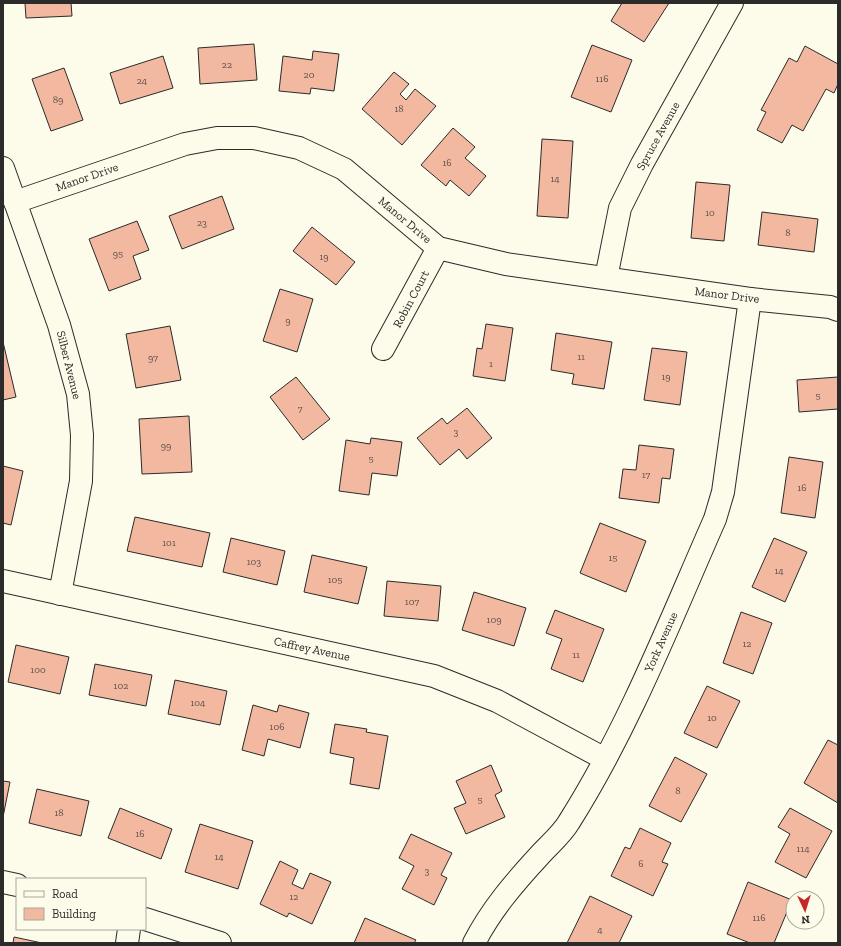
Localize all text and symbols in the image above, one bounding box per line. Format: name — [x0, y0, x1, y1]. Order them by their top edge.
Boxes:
house number: 22 — [222, 59, 232, 71]
house number: 20 — [304, 69, 315, 81]
house number: 116 — [595, 73, 609, 85]
house number: 24 — [137, 75, 148, 87]
house number: 89 — [53, 94, 63, 106]
street label: Spruce Avenue — [633, 99, 683, 173]
house number: 18 — [394, 103, 404, 115]
house number: 16 — [442, 157, 452, 169]
street label: Manor Drive — [54, 160, 120, 194]
house number: 14 — [550, 173, 560, 185]
street label: Manor Drive — [376, 194, 435, 247]
house number: 10 — [705, 207, 715, 219]
house number: 23 — [197, 217, 207, 229]
house number: 8 — [785, 227, 791, 239]
house number: 95 — [113, 248, 123, 260]
house number: 19 — [319, 251, 329, 263]
street label: Robin Court — [390, 267, 432, 330]
street label: Manor Drive — [694, 284, 761, 306]
house number: 9 — [285, 315, 291, 327]
street label: Silber Avenue — [54, 329, 84, 401]
house number: 11 — [577, 351, 585, 363]
house number: 97 — [148, 352, 158, 364]
house number: 1 — [489, 358, 493, 370]
house number: 19 — [661, 371, 671, 383]
house number: 5 — [815, 390, 821, 402]
house number: 7 — [298, 403, 303, 415]
house number: 3 — [454, 426, 459, 438]
house number: 99 — [161, 440, 171, 452]
house number: 5 — [368, 453, 374, 465]
house number: 17 — [642, 469, 650, 481]
house number: 16 — [797, 482, 807, 494]
house number: 101 — [162, 537, 176, 549]
house number: 15 — [609, 552, 617, 564]
house number: 103 — [247, 556, 261, 568]
house number: 14 — [774, 565, 784, 577]
house number: 105 — [328, 574, 342, 586]
house number: 107 — [405, 596, 419, 608]
street label: York Avenue — [641, 610, 681, 675]
house number: 109 — [487, 614, 501, 626]
street label: Caffrey Avenue — [273, 634, 352, 664]
house number: 12 — [743, 638, 752, 650]
house number: 11 — [572, 649, 580, 661]
house number: 100 — [30, 664, 46, 676]
house number: 102 — [114, 680, 128, 692]
house number: 104 — [191, 697, 206, 709]
house number: 10 — [707, 712, 717, 724]
house number: 106 — [270, 721, 284, 733]
house number: 8 — [675, 785, 681, 797]
house number: 5 — [477, 794, 483, 806]
house number: 18 — [54, 807, 64, 819]
house number: 16 — [135, 828, 145, 840]
house number: 114 — [796, 843, 810, 855]
house number: 14 — [214, 851, 224, 863]
house number: 6 — [638, 858, 644, 870]
house number: 3 — [425, 865, 430, 877]
legend — [16, 878, 146, 930]
text: Road — [52, 887, 78, 901]
north arrow — [785, 890, 825, 930]
house number: 12 — [290, 891, 299, 903]
text: Building — [52, 907, 96, 921]
house number: 116 — [752, 912, 766, 924]
text: N — [800, 913, 810, 926]
house number: 4 — [597, 924, 603, 936]

